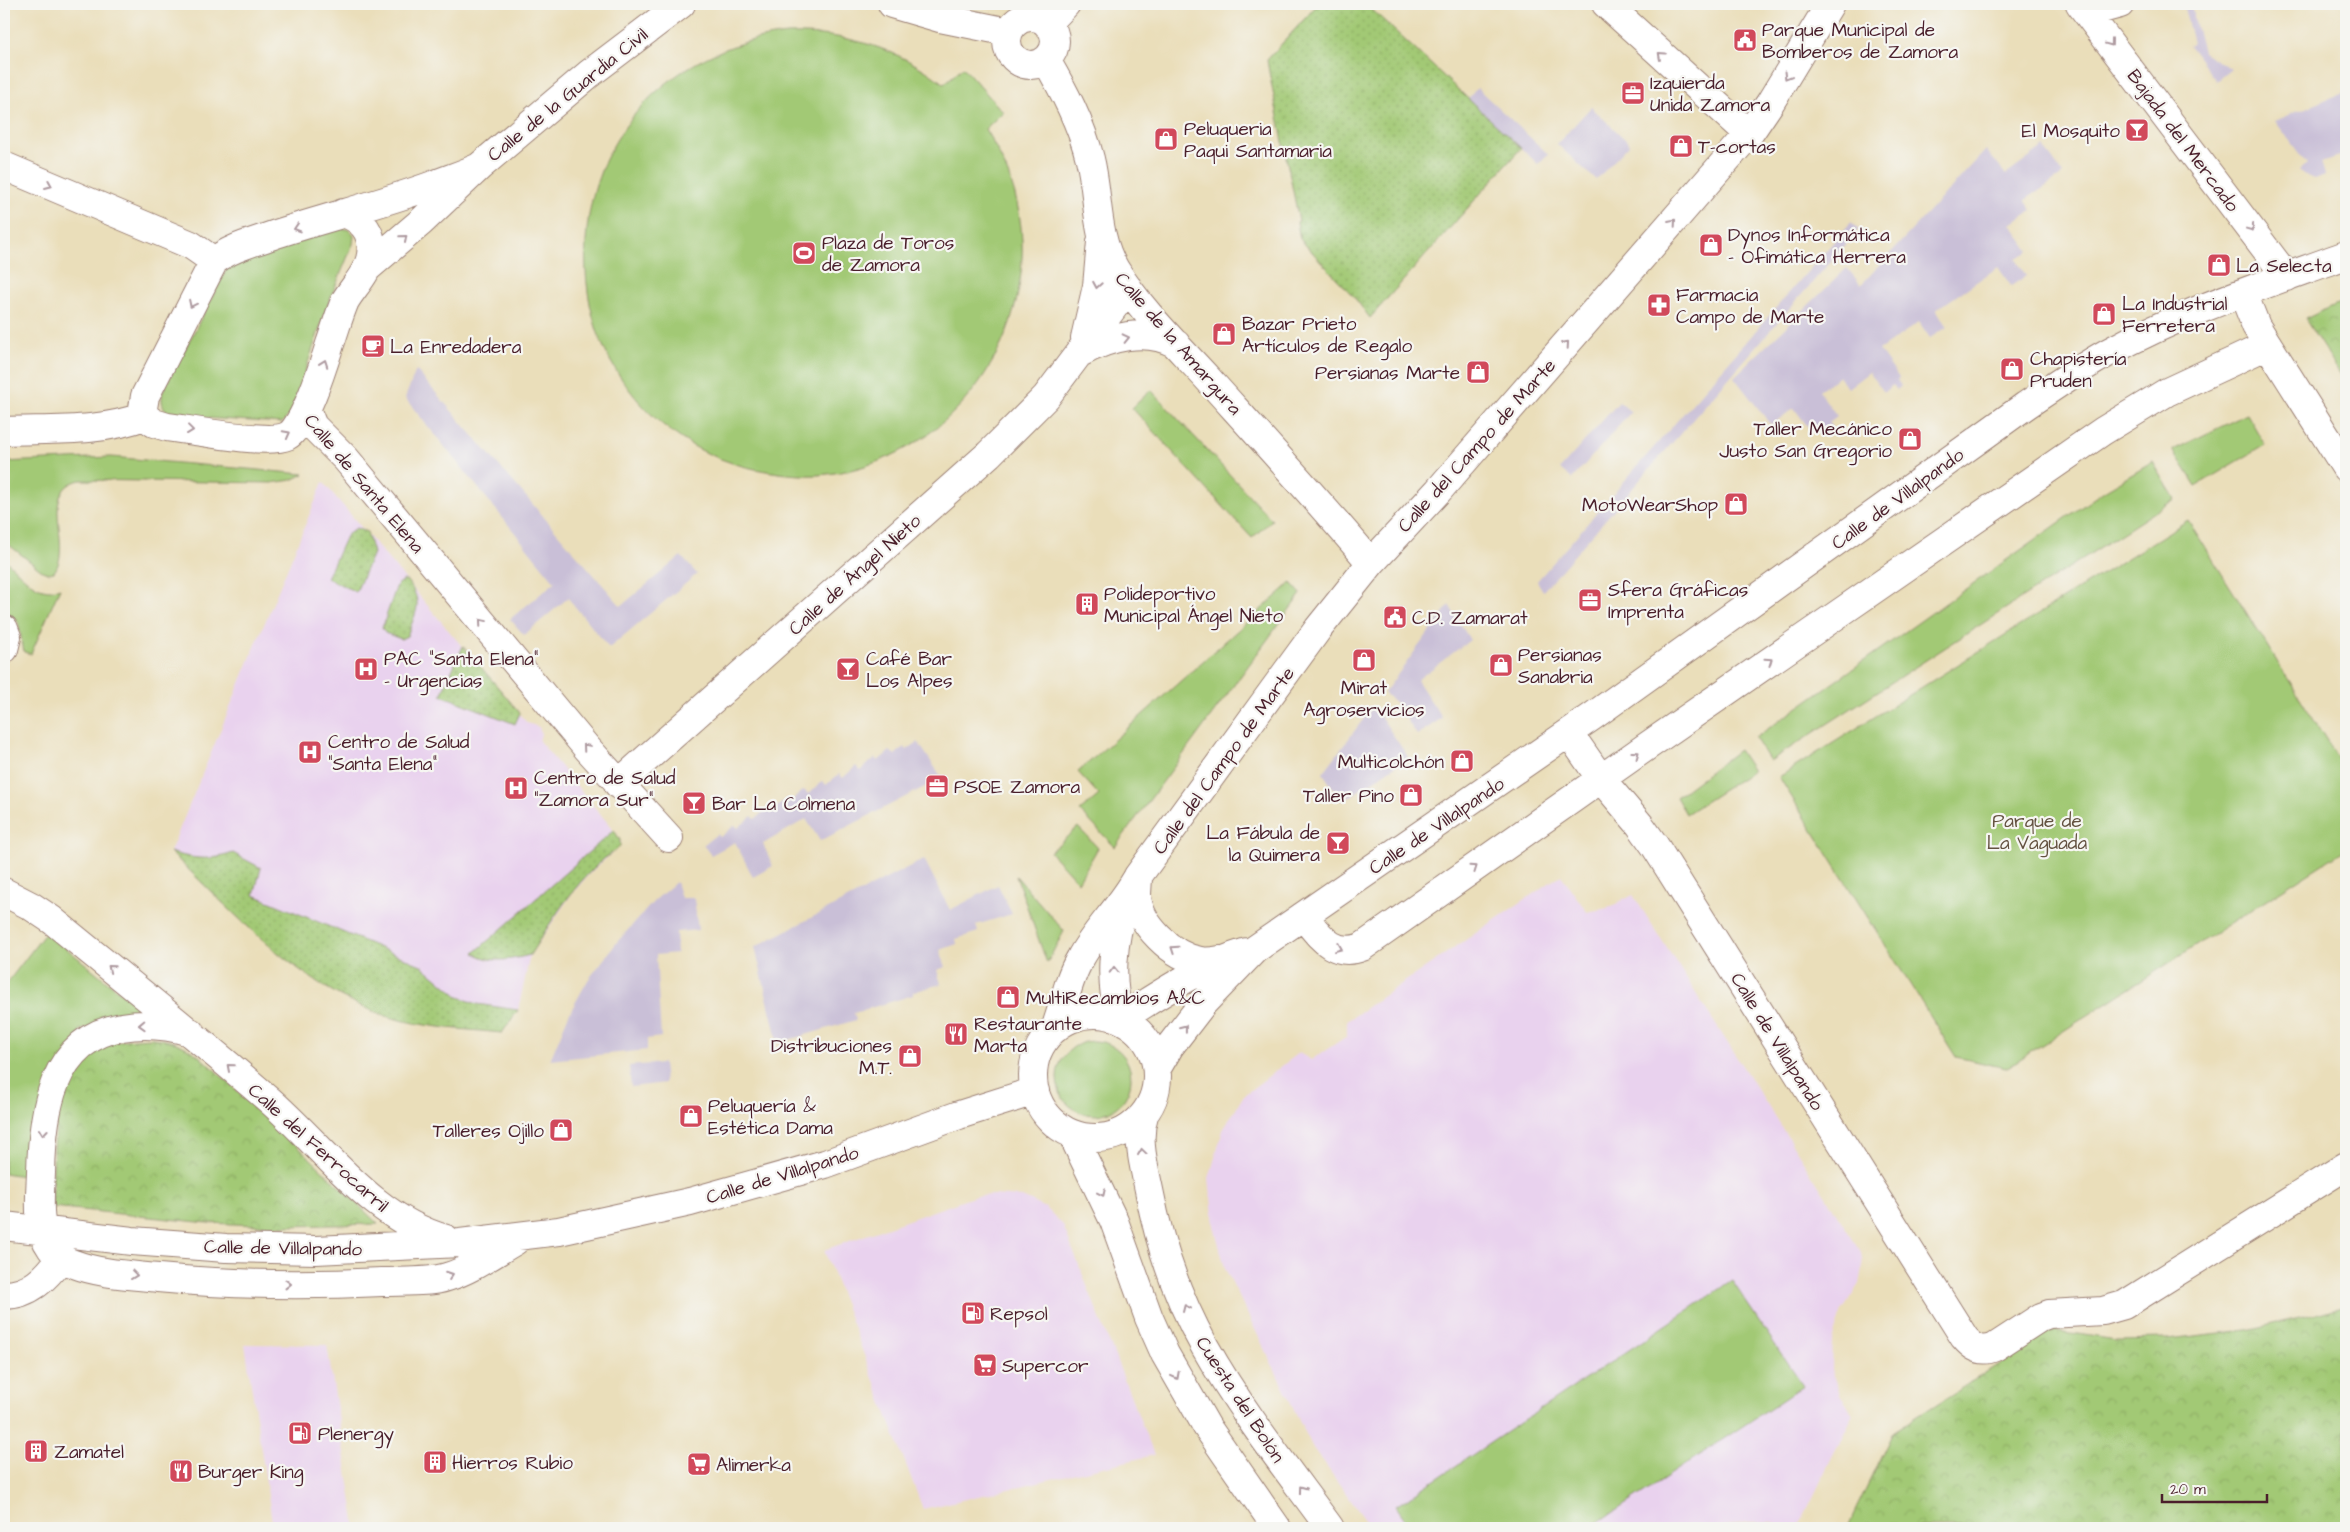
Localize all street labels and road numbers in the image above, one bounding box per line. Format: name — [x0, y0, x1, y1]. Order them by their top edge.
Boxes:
street label: Calle de la Guardia Civil — [482, 22, 654, 169]
street label: Bajada del Mercado — [2120, 64, 2246, 218]
street label: Calle de la Amargura — [1107, 267, 1248, 422]
street label: Calle del Campo de Marte — [1392, 353, 1563, 539]
street label: Calle de Santa Elena — [297, 408, 431, 560]
street label: Calle de Villalpando — [1826, 442, 1970, 557]
street label: Calle de Ángel Nieto — [783, 508, 928, 643]
street label: Calle del Campo de Marte — [1147, 662, 1302, 860]
street label: Calle de Villalpando — [1364, 771, 1510, 882]
street label: Calle de Villalpando — [1723, 968, 1830, 1116]
street label: Calle del Ferrocarril — [242, 1077, 394, 1219]
street label: Calle de Villalpando — [703, 1139, 862, 1211]
street label: Calle de Villalpando — [204, 1234, 363, 1263]
street label: Cuesta del Bolón — [1189, 1331, 1291, 1468]

